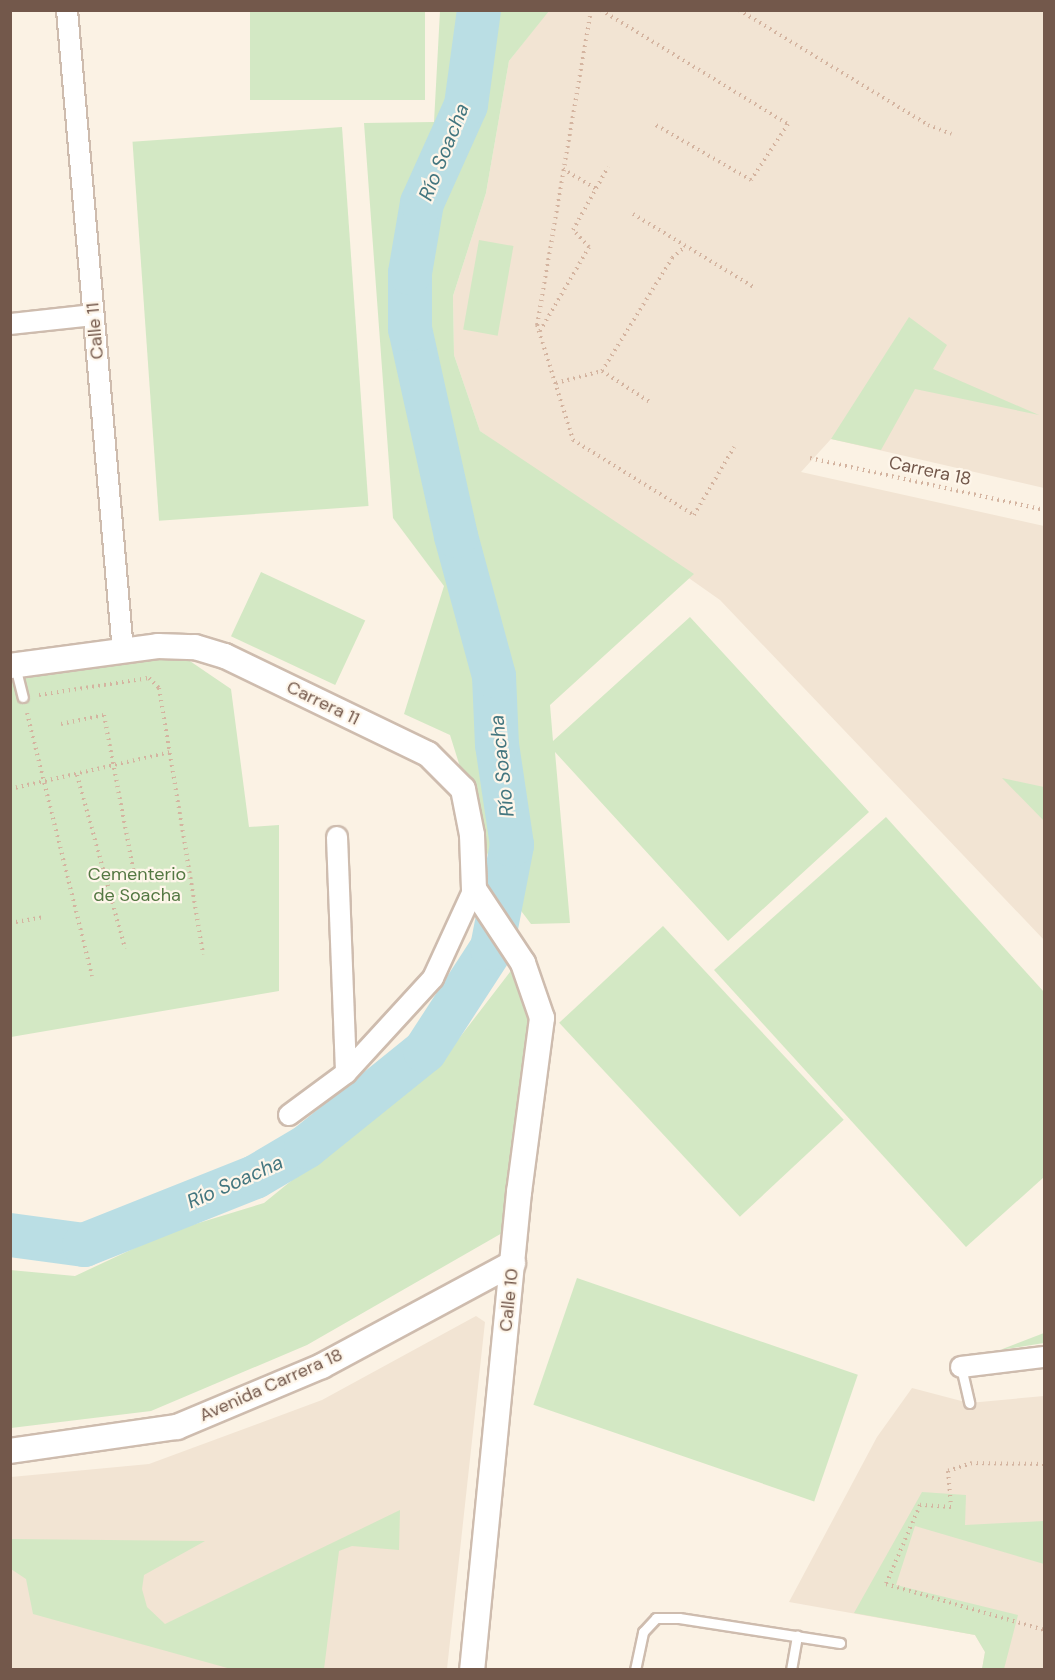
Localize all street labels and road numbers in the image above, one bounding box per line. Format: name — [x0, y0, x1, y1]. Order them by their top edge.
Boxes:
street label: Calle 11 — [82, 302, 108, 360]
street label: Carrera 18 — [887, 452, 973, 490]
street label: Carrera 11 — [283, 676, 363, 730]
street label: Calle 10 — [495, 1267, 523, 1333]
street label: Avenida Carrera 18 — [196, 1344, 346, 1426]

